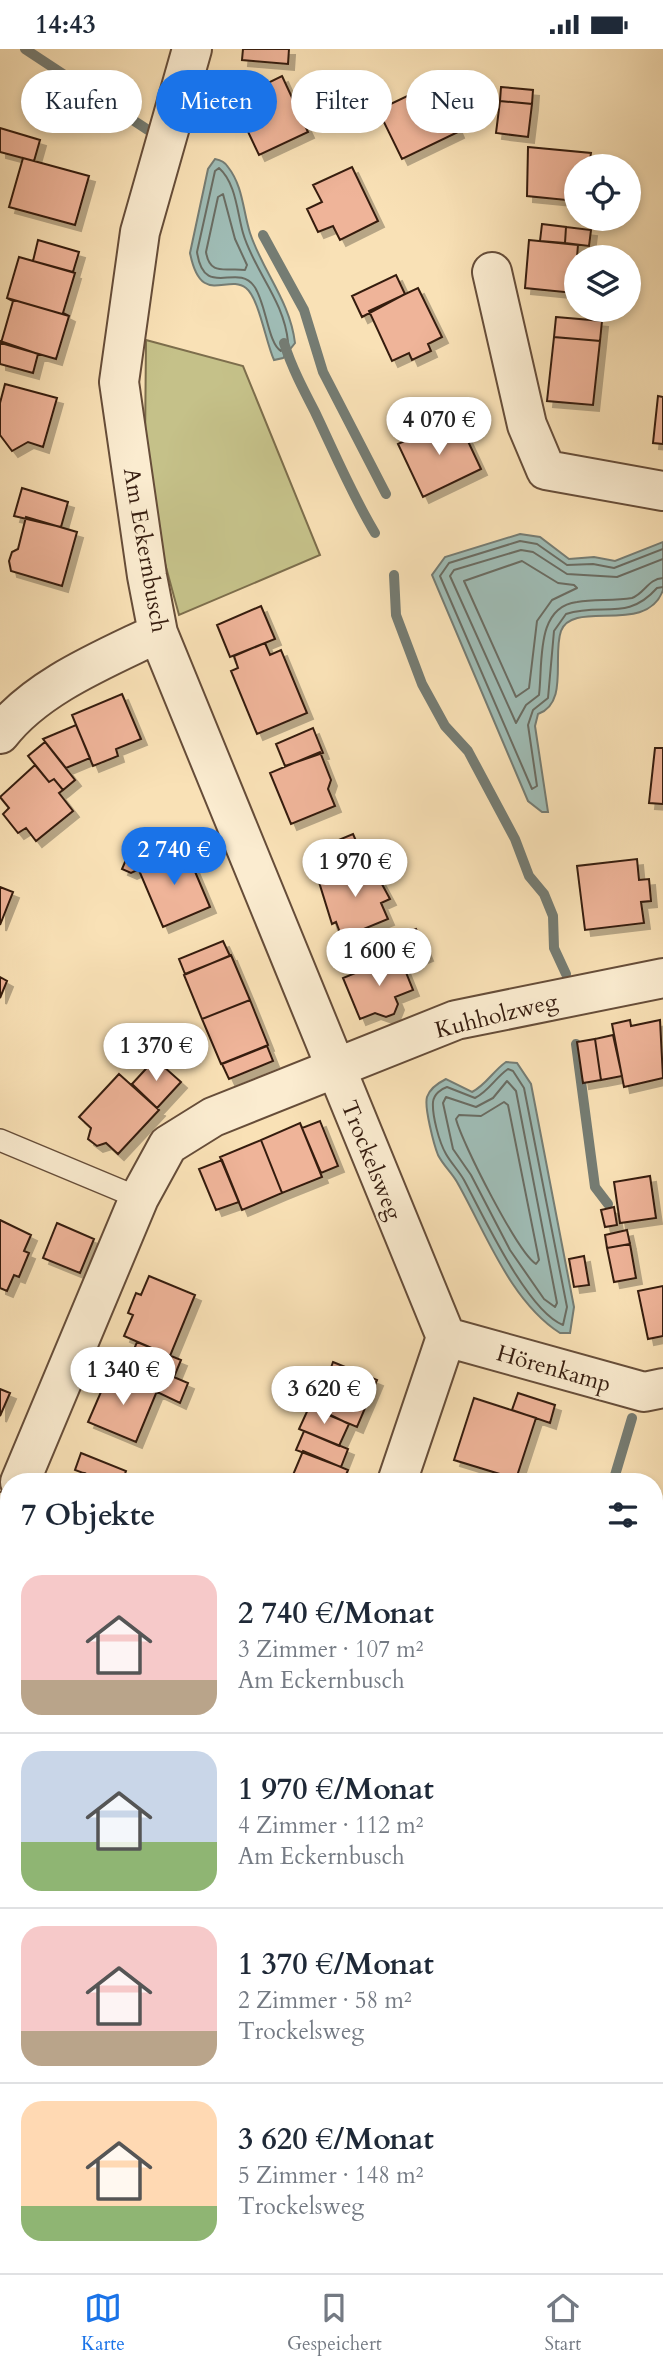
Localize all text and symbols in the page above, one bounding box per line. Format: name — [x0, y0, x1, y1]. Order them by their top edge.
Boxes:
text: 14:43 — [35, 7, 96, 42]
chip: Kaufen — [21, 70, 142, 133]
chip: Mieten — [156, 70, 277, 133]
chip: Filter — [291, 70, 392, 133]
chip: Neu — [406, 70, 499, 133]
map controls — [564, 154, 641, 322]
button: locate — [564, 154, 641, 231]
button: layers — [564, 245, 641, 322]
pin: 4 070 € — [374, 397, 504, 457]
text: 4 070 € — [402, 404, 476, 435]
street label: Am Eckernbusch — [116, 465, 175, 635]
pin: 2 740 € — [109, 827, 239, 887]
text: 2 740 € — [137, 834, 211, 865]
pin: 1 970 € — [290, 839, 420, 899]
text: 1 970 € — [318, 846, 392, 877]
pin: 1 600 € — [314, 929, 444, 988]
text: 1 600 € — [342, 935, 416, 966]
street label: Kuhholzweg — [432, 985, 561, 1046]
pin: 1 370 € — [91, 1023, 221, 1083]
text: 1 370 € — [119, 1030, 193, 1061]
street label: Trockelsweg — [334, 1096, 410, 1225]
street label: Hörenkamp — [493, 1337, 615, 1400]
pin: 1 340 € — [58, 1347, 188, 1407]
text: 1 340 € — [86, 1354, 160, 1385]
pin: 3 620 € — [259, 1367, 389, 1426]
text: 3 620 € — [287, 1373, 361, 1404]
text: 7 Objekte — [21, 1495, 155, 1536]
icon: filters — [604, 1496, 642, 1534]
text: 2 740 €/Monat — [238, 1593, 434, 1634]
icon: home — [77, 1603, 161, 1687]
text: 3 Zimmer · 107 m² — [238, 1634, 423, 1665]
text: Am Eckernbusch — [238, 1665, 405, 1696]
text: 1 970 €/Monat — [238, 1769, 434, 1810]
icon: home — [77, 1779, 161, 1863]
text: 4 Zimmer · 112 m² — [238, 1810, 423, 1841]
text: Am Eckernbusch — [238, 1841, 405, 1872]
text: 1 370 €/Monat — [238, 1944, 434, 1985]
icon: home — [77, 1954, 161, 2038]
text: 2 Zimmer · 58 m² — [238, 1985, 412, 2016]
text: Trockelsweg — [238, 2016, 364, 2047]
text: 3 620 €/Monat — [238, 2119, 434, 2160]
icon: home — [77, 2129, 161, 2213]
text: 5 Zimmer · 148 m² — [238, 2160, 423, 2191]
text: Trockelsweg — [238, 2191, 364, 2222]
tab: Karte — [81, 2289, 125, 2357]
tab: Gespeichert — [287, 2289, 382, 2357]
tab: Start — [544, 2289, 582, 2357]

